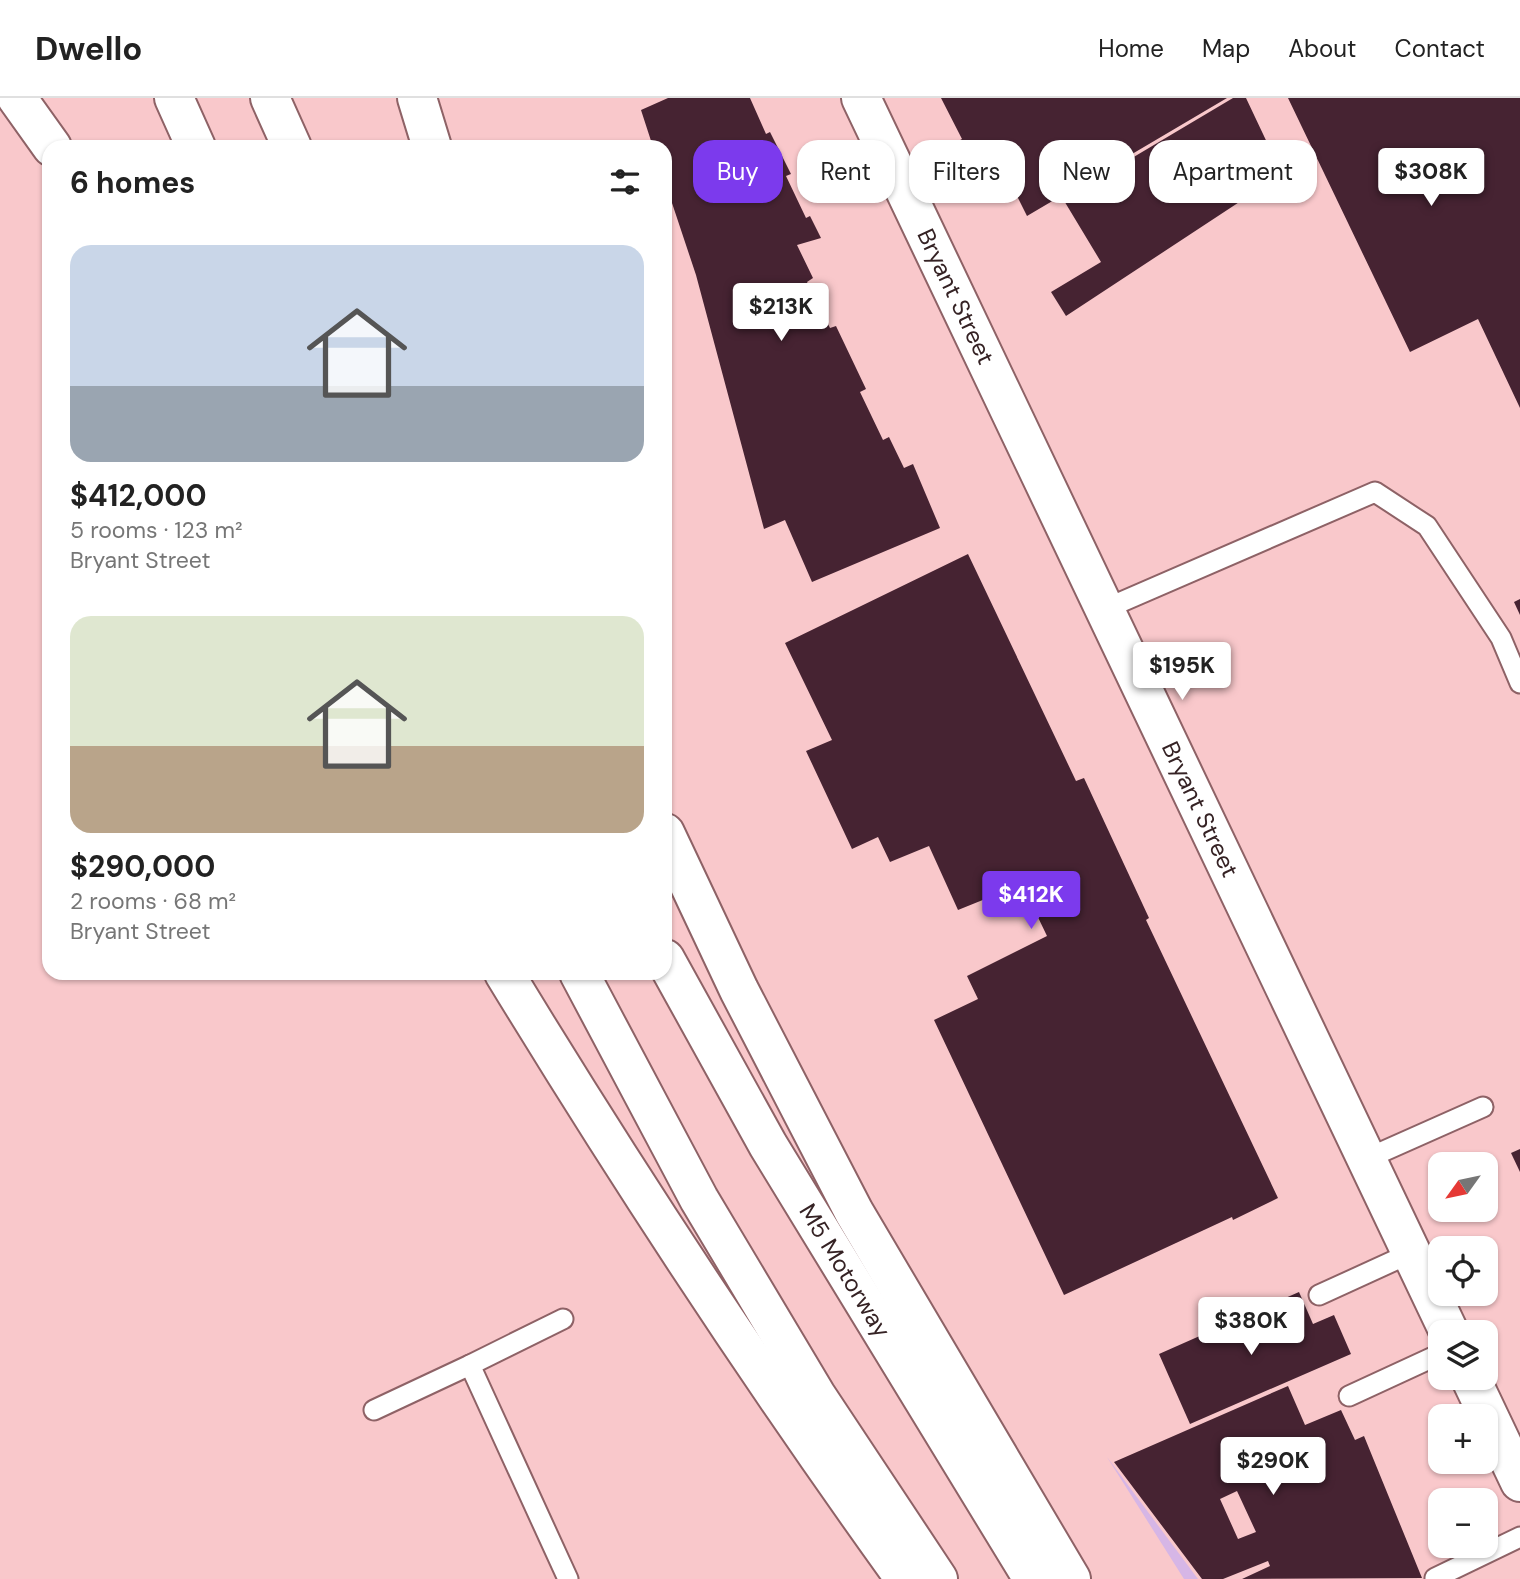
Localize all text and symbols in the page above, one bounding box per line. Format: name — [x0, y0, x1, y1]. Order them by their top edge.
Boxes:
text: Dwello — [35, 27, 142, 70]
text: Home — [1098, 33, 1164, 64]
text: Map — [1202, 33, 1250, 64]
text: About — [1288, 33, 1357, 64]
text: Contact — [1395, 33, 1485, 64]
chip: Buy — [693, 140, 783, 203]
chip: Rent — [797, 140, 895, 203]
chip: Filters — [909, 140, 1025, 203]
chip: New — [1039, 140, 1135, 203]
chip: Apartment — [1149, 140, 1317, 203]
pin: $308K — [1382, 148, 1480, 208]
text: $308K — [1394, 156, 1468, 186]
text: 6 homes — [70, 163, 195, 202]
icon: filters — [606, 163, 644, 201]
street label: Bryant Street — [911, 223, 1002, 369]
pin: $213K — [732, 284, 830, 343]
icon: home — [294, 290, 420, 416]
text: $213K — [749, 291, 813, 321]
text: $412,000 — [70, 476, 207, 515]
text: 5 rooms · 123 m² — [70, 515, 243, 545]
text: Bryant Street — [70, 545, 210, 575]
pin: $195K — [1133, 642, 1231, 702]
text: $195K — [1149, 650, 1215, 680]
icon: home — [294, 661, 420, 787]
street label: Bryant Street — [1155, 736, 1246, 882]
text: $290,000 — [70, 847, 215, 886]
pin: $412K — [982, 872, 1080, 931]
text: $412K — [998, 879, 1064, 909]
text: 2 rooms · 68 m² — [70, 886, 236, 916]
text: Bryant Street — [70, 916, 210, 946]
north arrow — [1428, 1152, 1498, 1222]
map controls — [1428, 1152, 1498, 1558]
street label: M5 Motorway — [793, 1198, 898, 1343]
button: locate — [1428, 1236, 1498, 1306]
pin: $380K — [1202, 1298, 1300, 1357]
text: $380K — [1214, 1305, 1288, 1335]
button: layers — [1428, 1320, 1498, 1390]
button: + — [1428, 1404, 1498, 1474]
pin: $290K — [1224, 1438, 1322, 1497]
text: $290K — [1237, 1445, 1309, 1475]
button: − — [1428, 1488, 1498, 1558]

